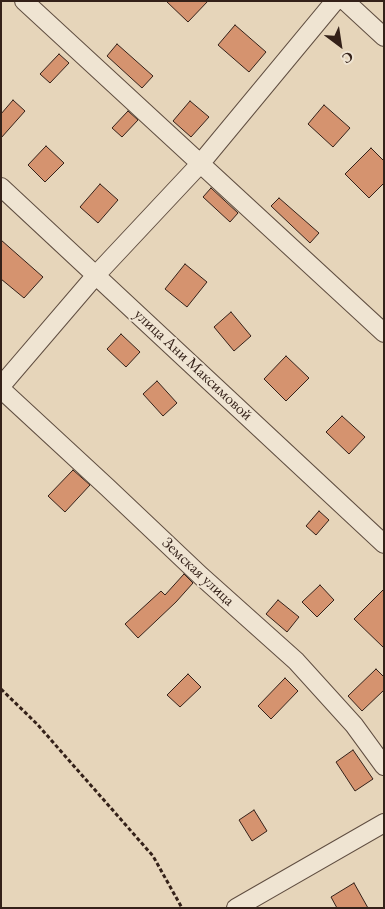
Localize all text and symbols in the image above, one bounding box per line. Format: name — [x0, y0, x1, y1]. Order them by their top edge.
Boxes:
north arrow — [315, 20, 365, 70]
text: С — [339, 48, 357, 68]
street label: улица Ани Максимовой — [130, 305, 256, 425]
street label: Земская улица — [158, 534, 238, 610]

